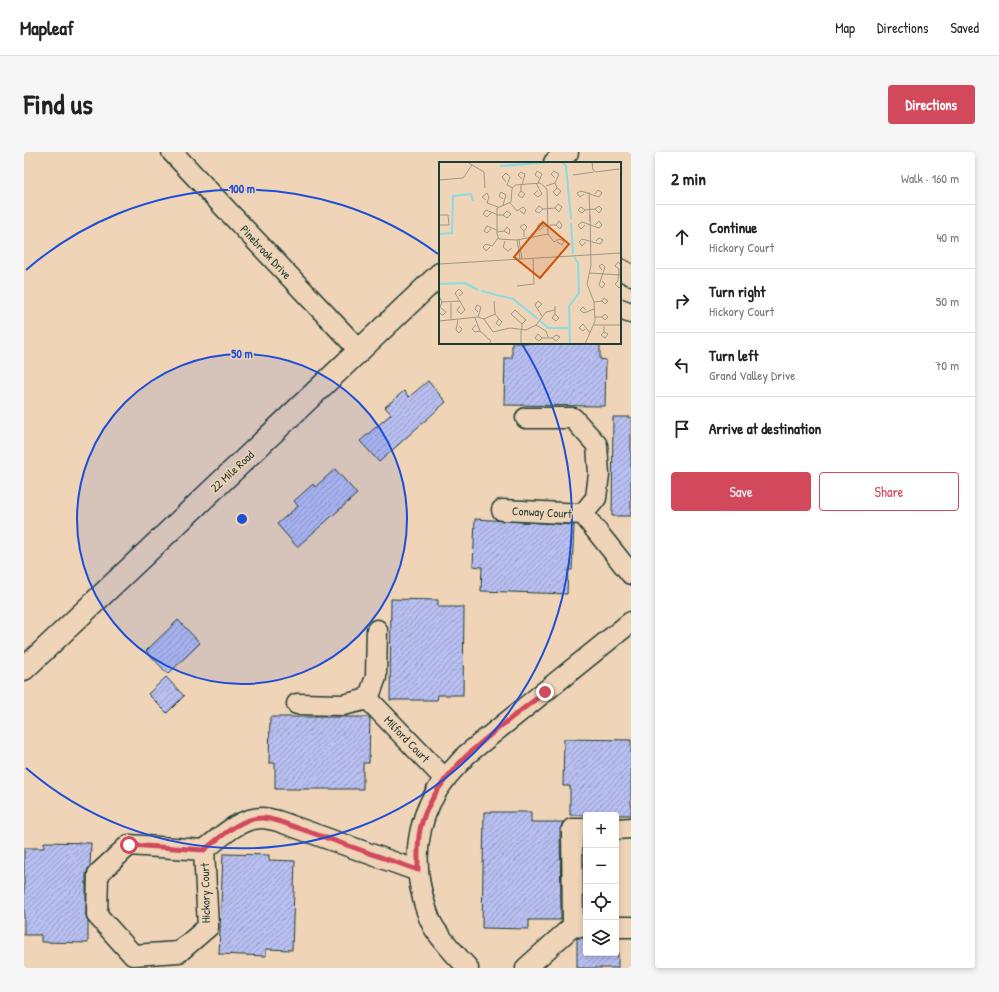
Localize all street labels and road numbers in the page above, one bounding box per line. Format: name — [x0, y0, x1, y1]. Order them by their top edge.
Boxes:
street label: Pinebrook Drive — [237, 221, 296, 283]
street label: 22 Mile Road — [206, 446, 258, 496]
street label: Conway Court — [512, 502, 573, 522]
street label: Milford Court — [380, 712, 434, 767]
street label: Hickory Court — [196, 862, 214, 923]

